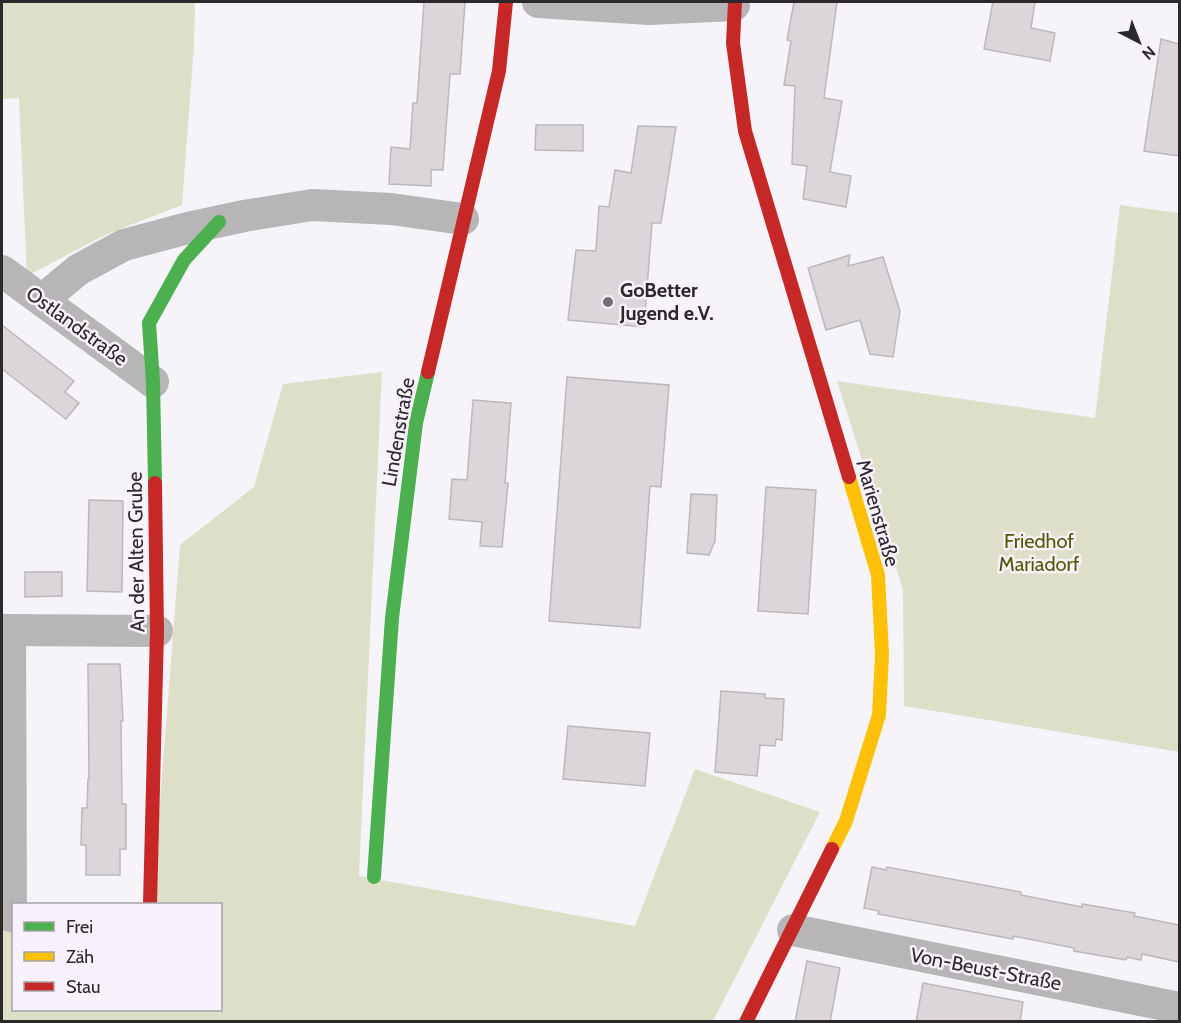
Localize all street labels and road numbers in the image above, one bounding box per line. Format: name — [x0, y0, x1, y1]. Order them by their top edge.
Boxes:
street label: Ostlandstraße — [22, 281, 132, 371]
street label: Lindenstraße — [377, 376, 419, 488]
street label: Marienstraße — [851, 457, 905, 569]
street label: An der Alten Grube — [123, 471, 149, 633]
street label: Von-Beust-Straße — [909, 943, 1063, 995]

